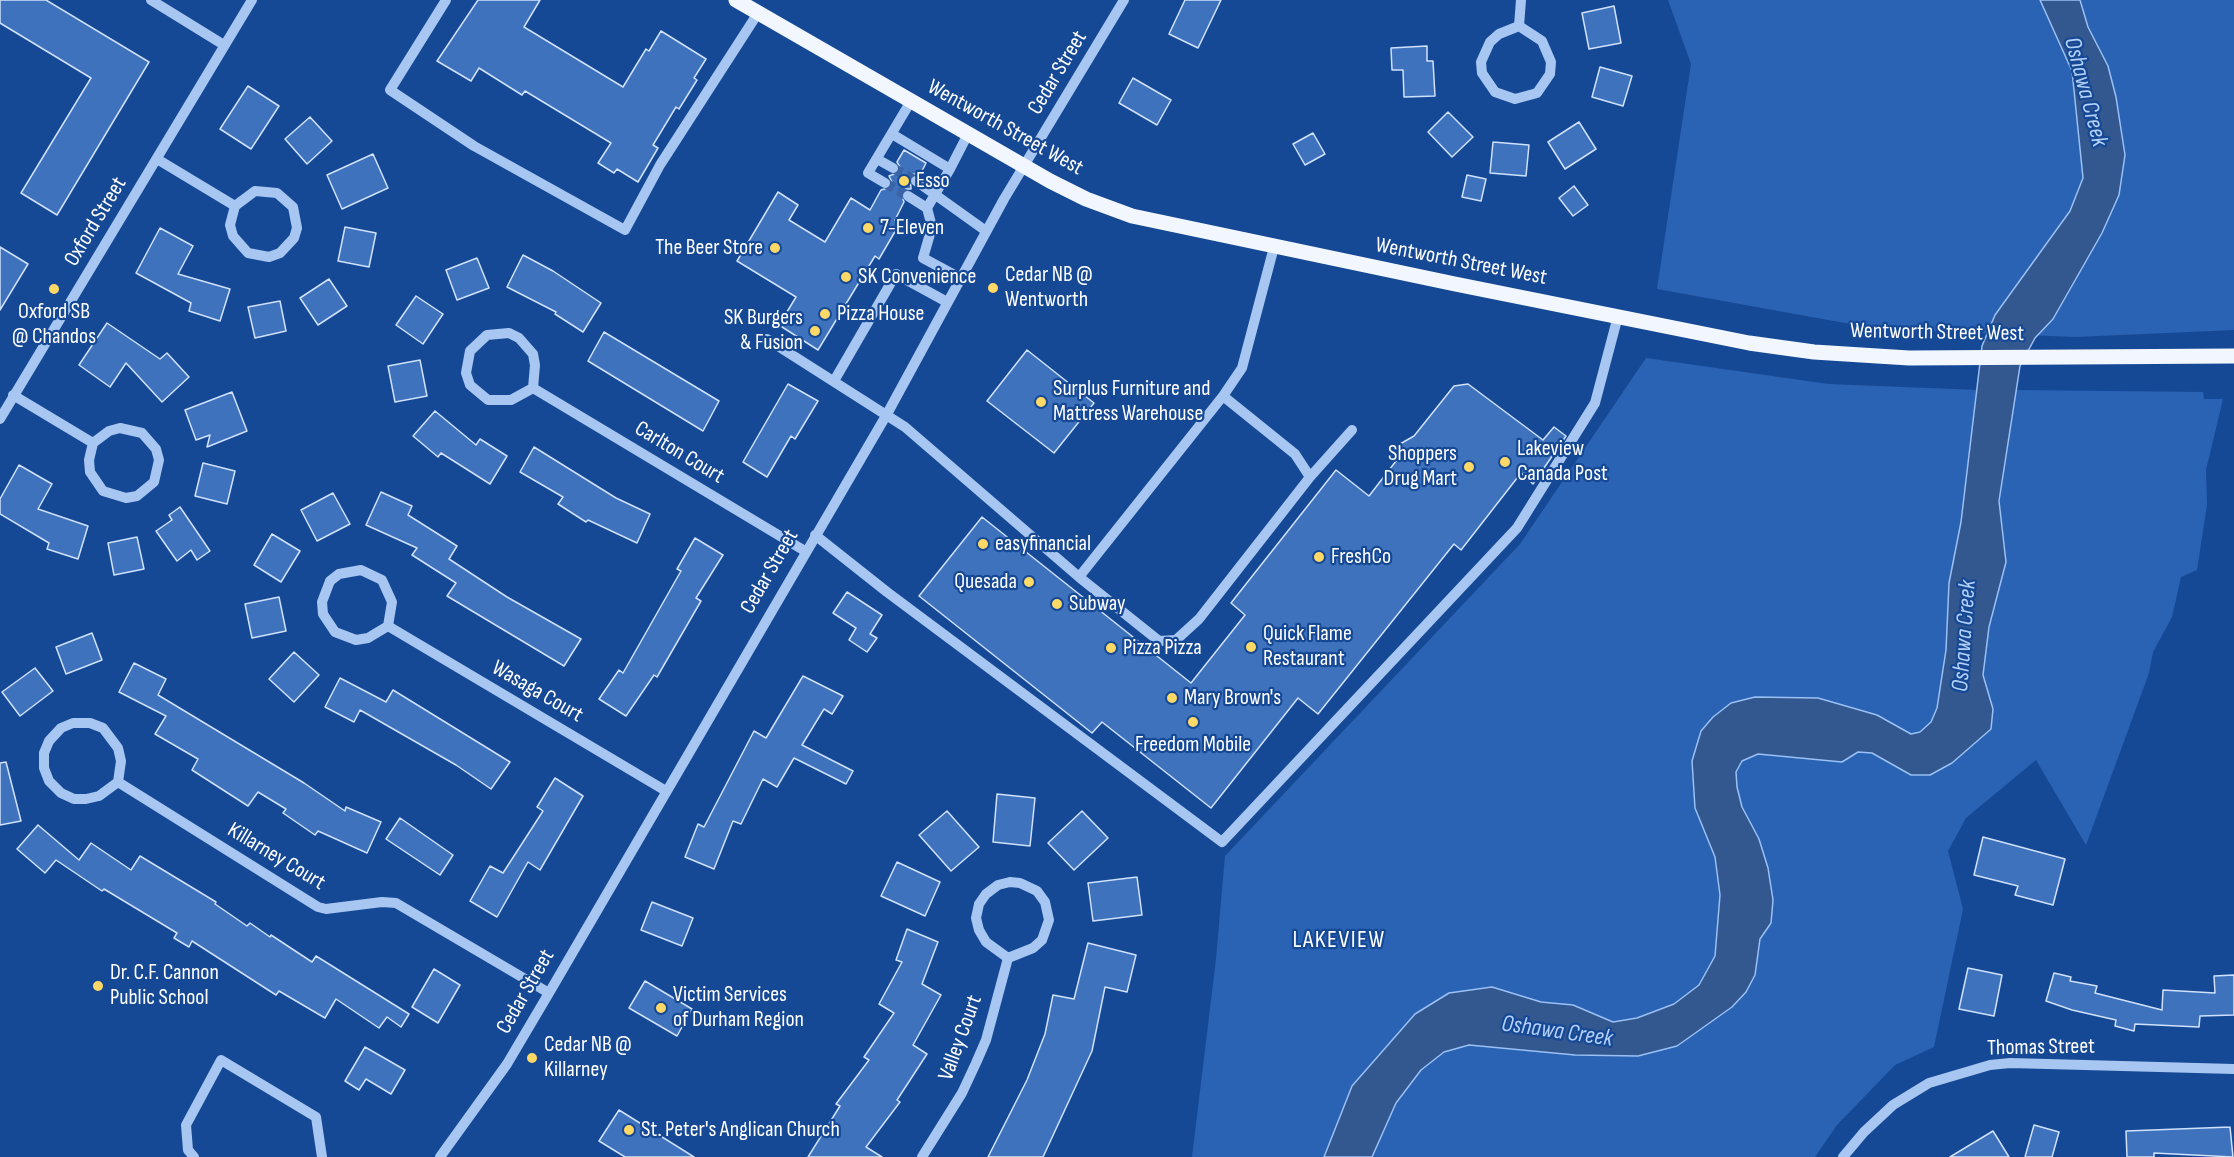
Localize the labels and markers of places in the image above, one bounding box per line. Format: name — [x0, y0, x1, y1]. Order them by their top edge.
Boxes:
place label: Esso — [916, 168, 950, 194]
marker: Esso — [897, 174, 911, 188]
place label: 7-Eleven — [880, 215, 944, 241]
marker: 7-Eleven — [861, 221, 875, 235]
place label: The Beer Store — [655, 235, 763, 261]
marker: The Beer Store — [768, 241, 782, 255]
place label: Cedar NB @ Wentworth — [1005, 262, 1093, 314]
place label: SK Convenience — [858, 264, 976, 290]
marker: SK Convenience — [839, 270, 853, 284]
marker: Cedar NB @ Wentworth — [986, 281, 1000, 295]
marker: Oxford SB @ Chandos — [47, 282, 61, 296]
place label: Oxford SB @ Chandos — [12, 299, 96, 350]
place label: Pizza House — [837, 301, 924, 327]
place label: SK Burgers & Fusion — [724, 305, 803, 356]
marker: Pizza House — [818, 307, 832, 321]
marker: SK Burgers & Fusion — [808, 324, 822, 338]
place label: Surplus Furniture and Mattress Warehouse — [1053, 376, 1210, 428]
marker: Surplus Furniture and Mattress Warehouse — [1034, 395, 1048, 409]
place label: Lakeview Canada Post — [1517, 436, 1608, 488]
place label: Shoppers Drug Mart — [1384, 441, 1457, 493]
marker: Lakeview Canada Post — [1498, 455, 1512, 469]
marker: Shoppers Drug Mart — [1462, 460, 1476, 474]
place label: easyfinancial — [995, 531, 1091, 557]
marker: easyfinancial — [976, 537, 990, 551]
place label: FreshCo — [1331, 544, 1391, 570]
marker: FreshCo — [1312, 550, 1326, 564]
place label: Quesada — [954, 569, 1017, 595]
marker: Quesada — [1022, 575, 1036, 589]
place label: Subway — [1069, 591, 1126, 617]
marker: Subway — [1050, 597, 1064, 611]
place label: Quick Flame Restaurant — [1263, 621, 1352, 672]
place label: Pizza Pizza — [1123, 635, 1202, 661]
marker: Quick Flame Restaurant — [1244, 640, 1258, 654]
marker: Pizza Pizza — [1104, 641, 1118, 655]
place label: Mary Brown's — [1184, 685, 1281, 711]
marker: Mary Brown's — [1165, 691, 1179, 705]
marker: Freedom Mobile — [1186, 715, 1200, 729]
place label: Freedom Mobile — [1135, 732, 1251, 758]
place label: Dr. C.F. Cannon Public School — [110, 960, 219, 1011]
marker: Dr. C.F. Cannon Public School — [91, 979, 105, 993]
place label: Victim Services of Durham Region — [673, 982, 804, 1034]
marker: Victim Services of Durham Region — [654, 1001, 668, 1015]
place label: Cedar NB @ Killarney — [544, 1032, 632, 1084]
marker: Cedar NB @ Killarney — [525, 1051, 539, 1065]
place label: St. Peter's Anglican Church — [641, 1117, 840, 1143]
marker: St. Peter's Anglican Church — [622, 1123, 636, 1137]

